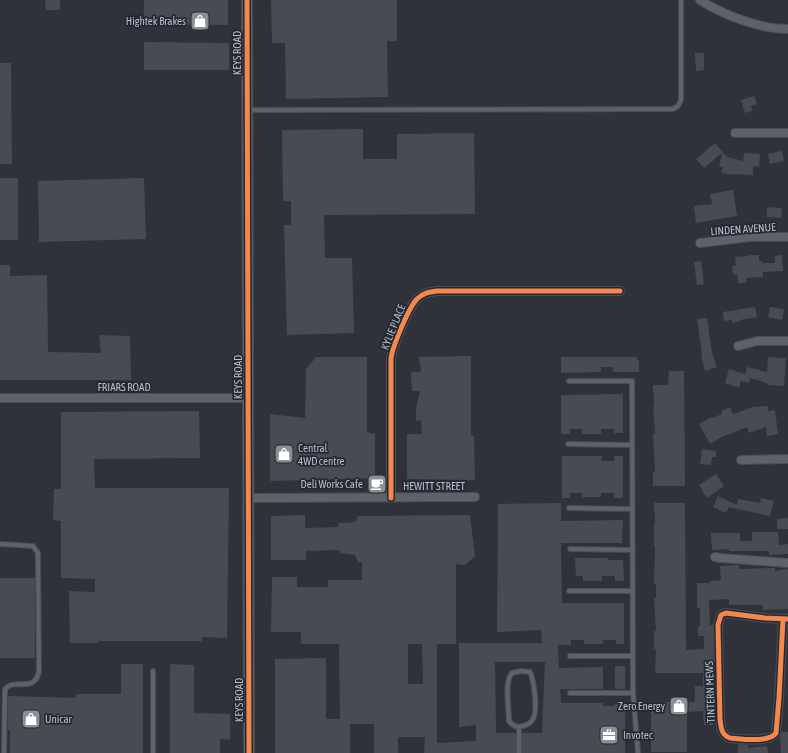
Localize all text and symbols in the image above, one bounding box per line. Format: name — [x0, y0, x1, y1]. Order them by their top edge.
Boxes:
shop icon: Hightek Brakes — [189, 10, 211, 32]
place label: Hightek Brakes — [126, 15, 186, 27]
street label: KEYS ROAD — [231, 31, 243, 75]
street label: LINDEN AVENUE — [710, 221, 776, 237]
street label: KYLIE PLACE — [378, 302, 408, 352]
street label: KEYS ROAD — [232, 355, 244, 399]
street label: FRIARS ROAD — [97, 381, 151, 393]
place label: Central 4WD centre — [298, 442, 345, 467]
shop icon: Central 4WD centre — [273, 443, 295, 465]
cafe icon: Deli Works Cafe — [366, 473, 388, 495]
place label: Deli Works Cafe — [301, 478, 363, 490]
street label: HEWITT STREET — [403, 480, 465, 492]
street label: TINTERN MEWS — [703, 661, 717, 723]
street label: KEYS ROAD — [233, 678, 245, 722]
shop icon: Zero Energy — [668, 695, 690, 717]
place label: Zero Energy — [618, 700, 665, 712]
shop icon: Unicar — [20, 708, 42, 730]
place label: Unicar — [45, 713, 73, 725]
office icon: Invotec — [598, 724, 620, 746]
place label: Invotec — [623, 729, 654, 741]

